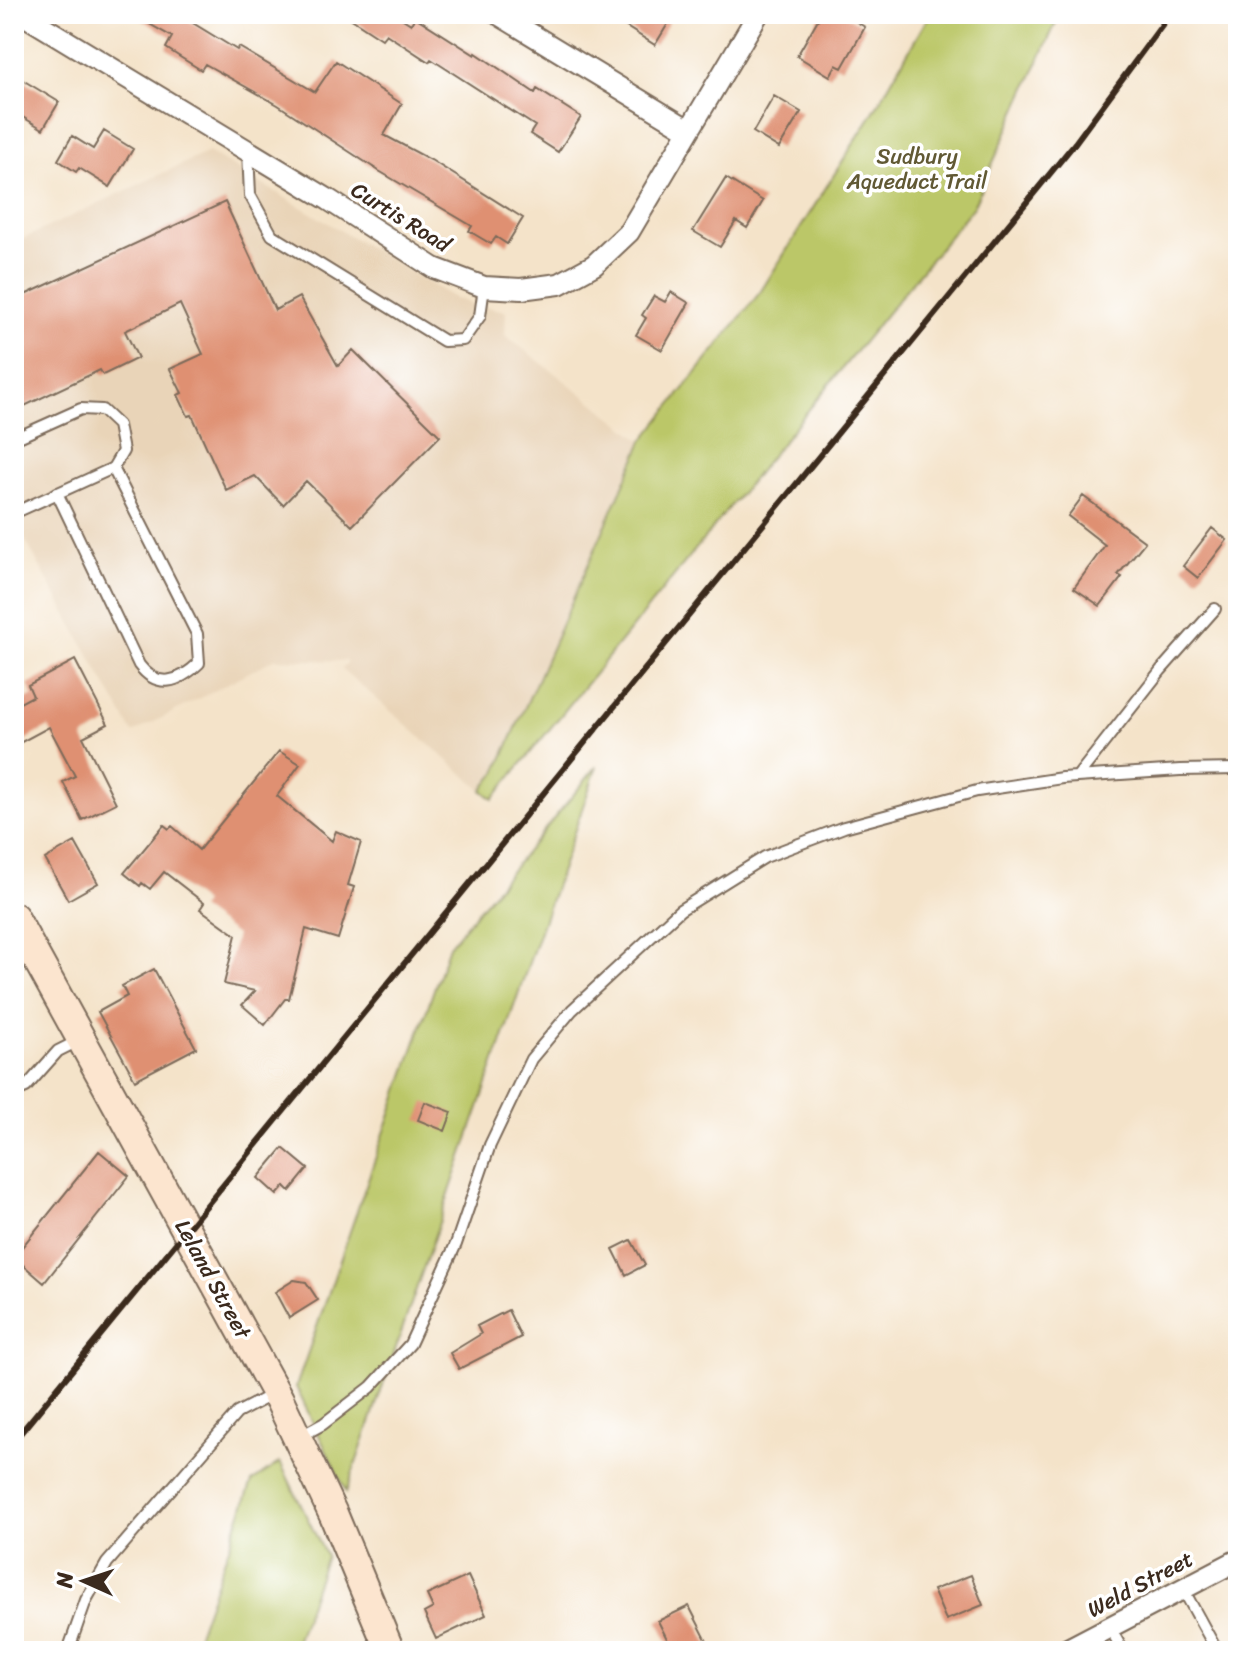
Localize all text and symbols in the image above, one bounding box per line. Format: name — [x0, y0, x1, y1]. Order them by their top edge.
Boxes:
park label: Sudbury Aqueduct Trail — [846, 137, 988, 201]
street label: Curtis Road — [343, 171, 460, 264]
street label: Leland Street — [164, 1212, 263, 1347]
street label: Weld Street — [1080, 1539, 1201, 1628]
north arrow — [44, 1541, 124, 1621]
text: N — [45, 1571, 84, 1590]

